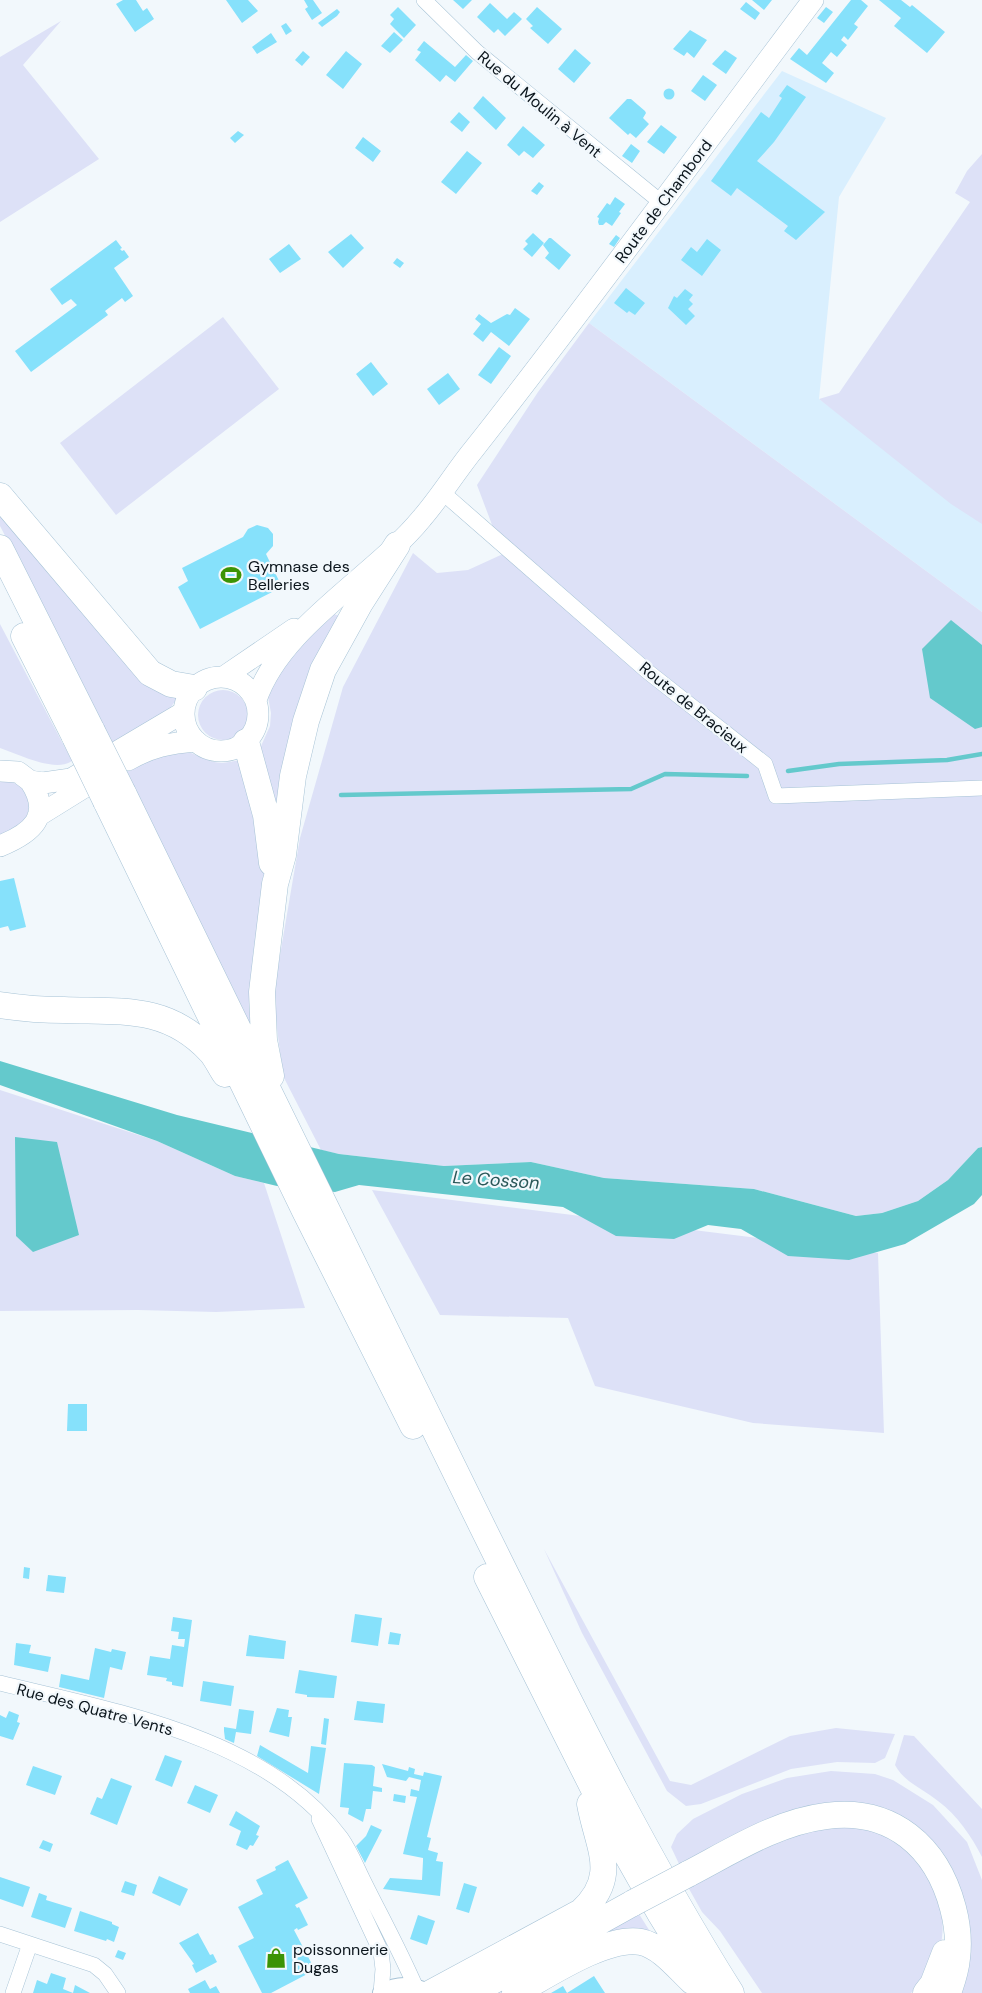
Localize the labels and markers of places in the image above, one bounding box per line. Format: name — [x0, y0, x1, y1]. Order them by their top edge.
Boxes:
place label: Gymnase des Belleries — [248, 556, 350, 595]
sports icon: Gymnase des Belleries — [219, 563, 243, 587]
place label: poissonnerie Dugas — [293, 1939, 388, 1978]
shop icon: poissonnerie Dugas — [264, 1946, 288, 1970]

